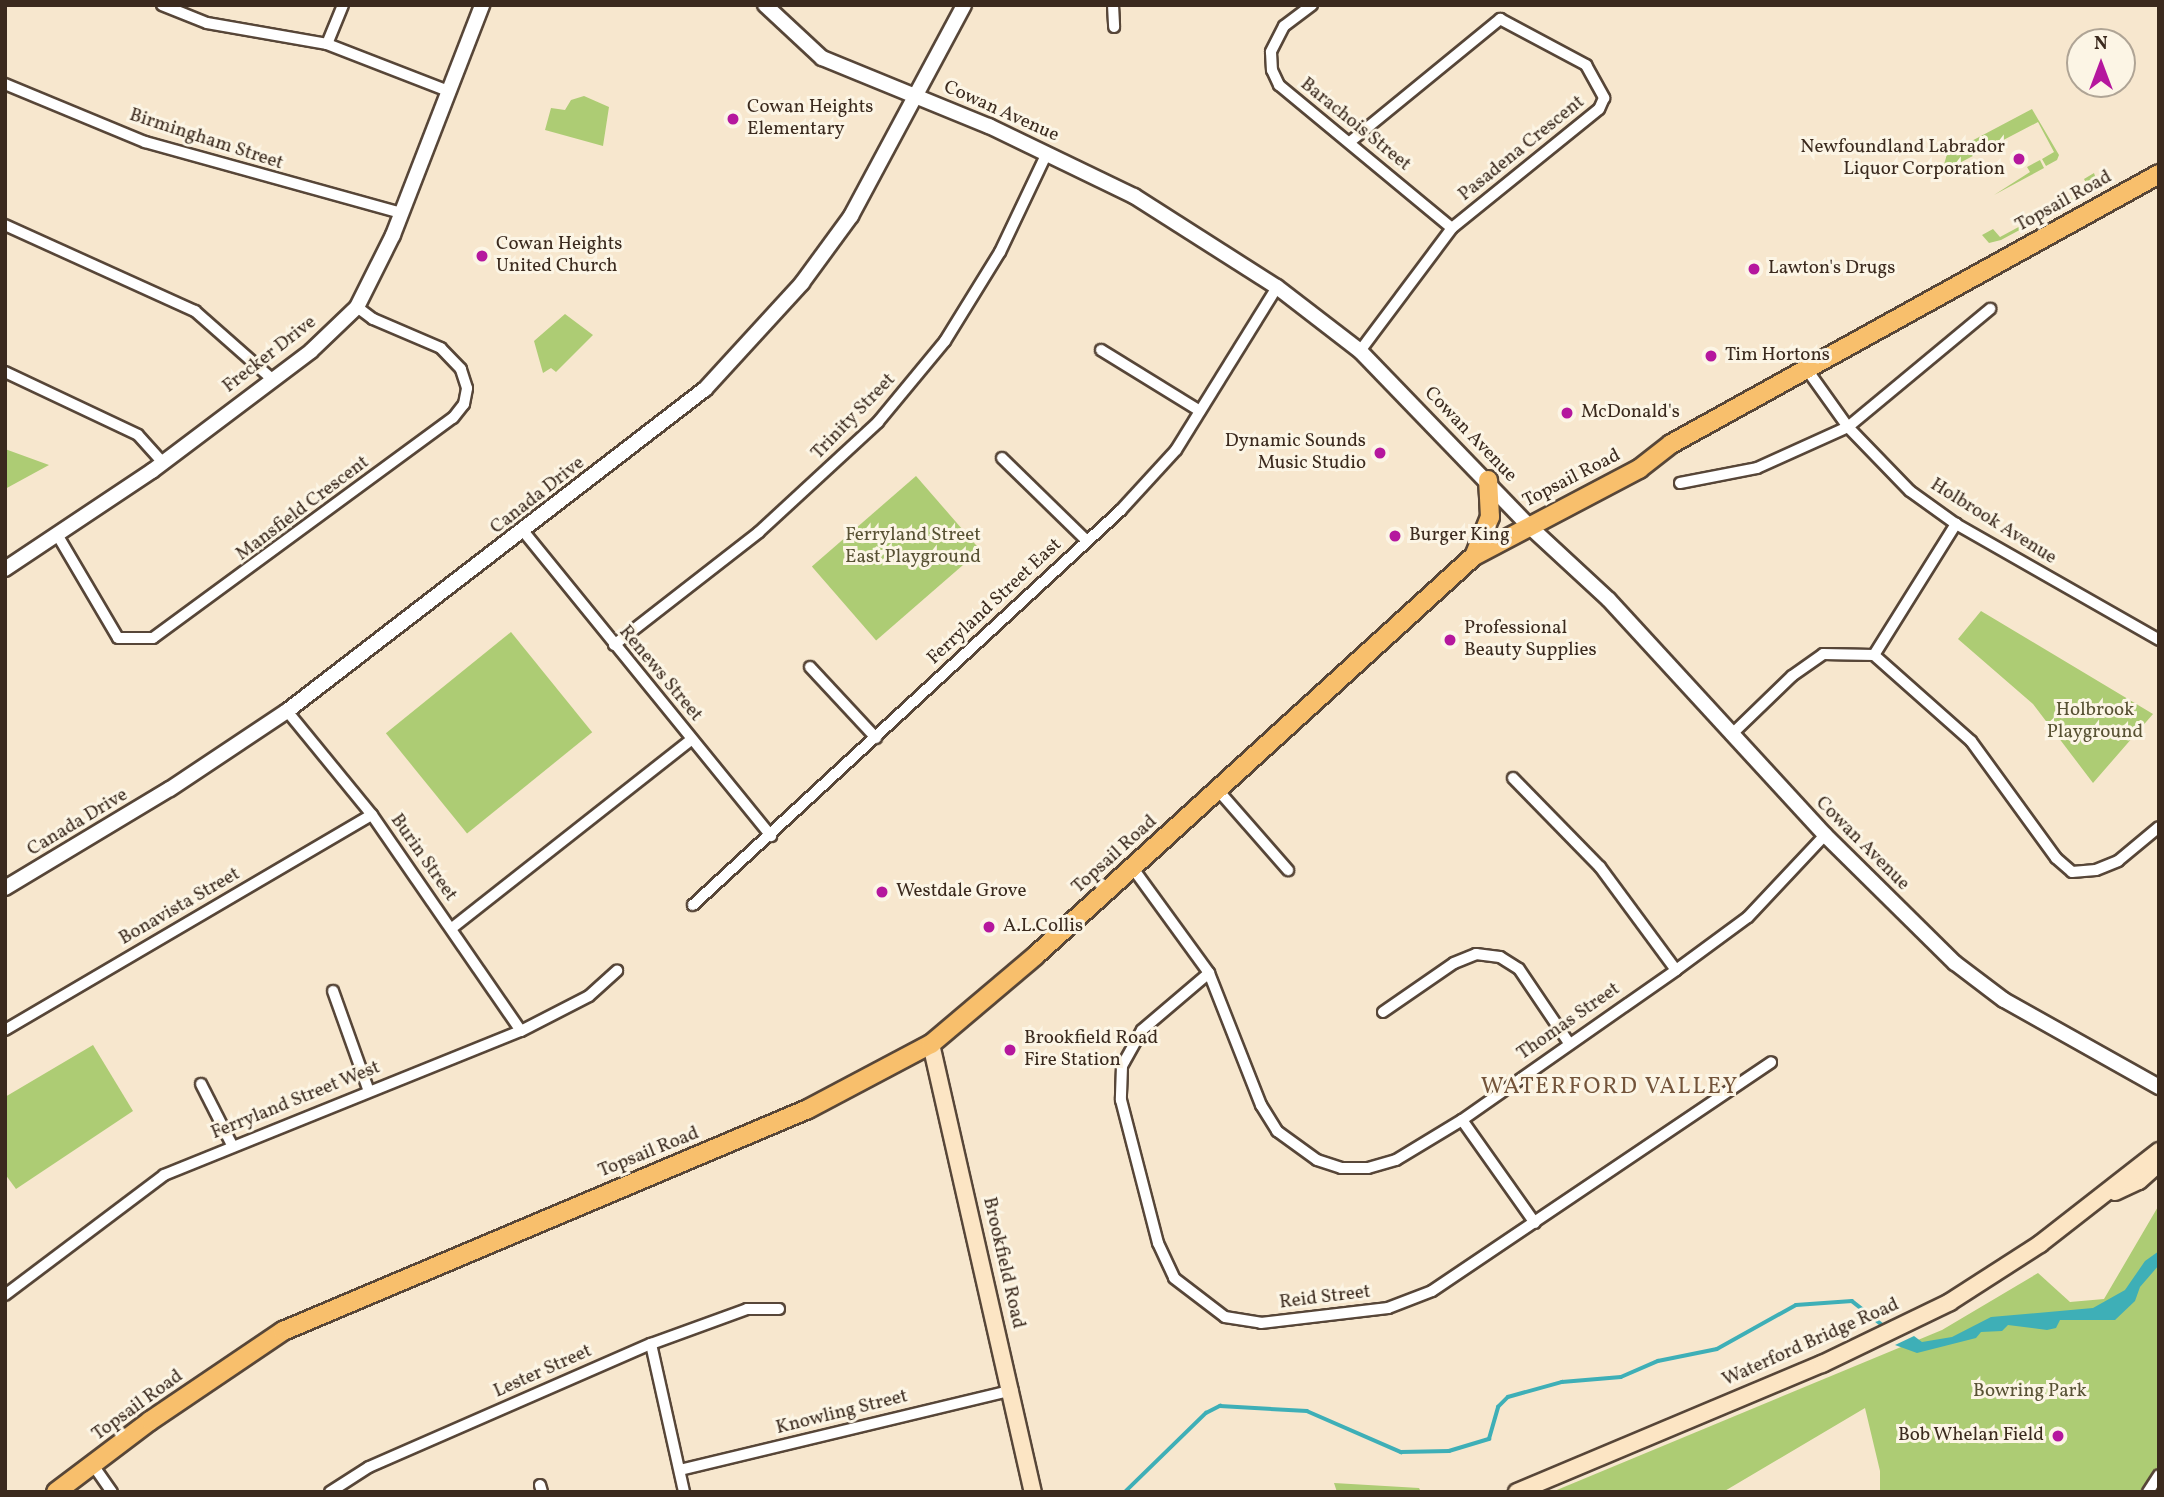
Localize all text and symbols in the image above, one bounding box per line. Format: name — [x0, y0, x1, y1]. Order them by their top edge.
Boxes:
north arrow — [2066, 28, 2136, 98]
text: N — [2094, 31, 2108, 57]
street label: Barachois Street — [1295, 73, 1415, 177]
street label: Cowan Avenue — [940, 76, 1062, 148]
street label: Pasadena Crescent — [1454, 91, 1590, 207]
place label: Cowan Heights Elementary — [747, 97, 874, 141]
street label: Birmingham Street — [126, 104, 286, 176]
marker: Cowan Heights Elementary — [725, 111, 741, 127]
place label: Newfoundland Labrador Liquor Corporation — [1800, 137, 2005, 181]
marker: Newfoundland Labrador Liquor Corporation — [2011, 151, 2027, 167]
street label: Topsail Road — [2012, 166, 2116, 238]
place label: Cowan Heights United Church — [496, 234, 623, 278]
marker: Cowan Heights United Church — [474, 248, 490, 264]
place label: Lawton's Drugs — [1768, 258, 1895, 280]
marker: Lawton's Drugs — [1746, 261, 1762, 277]
street label: Frecker Drive — [219, 311, 321, 399]
place label: Tim Hortons — [1725, 345, 1830, 367]
marker: Tim Hortons — [1703, 348, 1719, 364]
street label: Trinity Street — [807, 369, 901, 465]
street label: Cowan Avenue — [1419, 383, 1521, 487]
place label: McDonald's — [1581, 402, 1680, 424]
marker: McDonald's — [1559, 405, 1575, 421]
place label: Dynamic Sounds Music Studio — [1225, 431, 1366, 475]
marker: Dynamic Sounds Music Studio — [1372, 445, 1388, 461]
street label: Topsail Road — [1519, 445, 1625, 513]
street label: Mansfield Crescent — [232, 452, 374, 566]
street label: Canada Drive — [486, 452, 590, 540]
street label: Holbrook Avenue — [1926, 474, 2060, 570]
park label: Ferryland Street East Playground — [845, 525, 981, 569]
place label: Burger King — [1409, 525, 1510, 547]
marker: Burger King — [1387, 528, 1403, 544]
street label: Ferryland Street East — [923, 534, 1067, 670]
place label: Professional Beauty Supplies — [1464, 618, 1597, 662]
street label: Renews Street — [613, 621, 707, 727]
marker: Professional Beauty Supplies — [1442, 632, 1458, 648]
park label: Holbrook Playground — [2047, 700, 2143, 744]
street label: Canada Drive — [24, 784, 132, 862]
street label: Cowan Avenue — [1810, 792, 1914, 896]
street label: Burin Street — [385, 810, 461, 906]
street label: Topsail Road — [1068, 811, 1162, 899]
street label: Bonavista Street — [115, 863, 245, 951]
place label: Westdale Grove — [896, 881, 1026, 903]
marker: Westdale Grove — [874, 884, 890, 900]
place label: A.L.Collis — [1003, 916, 1083, 938]
marker: A.L.Collis — [981, 919, 997, 935]
street label: Thomas Street — [1513, 978, 1625, 1066]
place label: Brookfield Road Fire Station — [1024, 1028, 1158, 1072]
marker: Brookfield Road Fire Station — [1002, 1042, 1018, 1058]
street label: Ferryland Street West — [208, 1057, 384, 1145]
district label: WATERFORD VALLEY — [1482, 1073, 1738, 1101]
street label: Topsail Road — [595, 1122, 703, 1184]
street label: Brookfield Road — [977, 1195, 1029, 1331]
street label: Reid Street — [1278, 1281, 1372, 1315]
street label: Waterford Bridge Road — [1719, 1294, 1903, 1392]
street label: Lester Street — [490, 1340, 596, 1404]
street label: Topsail Road — [88, 1365, 188, 1447]
park label: Bowring Park — [1973, 1381, 2087, 1403]
street label: Knowling Street — [774, 1386, 910, 1440]
place label: Bob Whelan Field — [1897, 1425, 2044, 1447]
marker: Bob Whelan Field — [2050, 1428, 2066, 1444]

